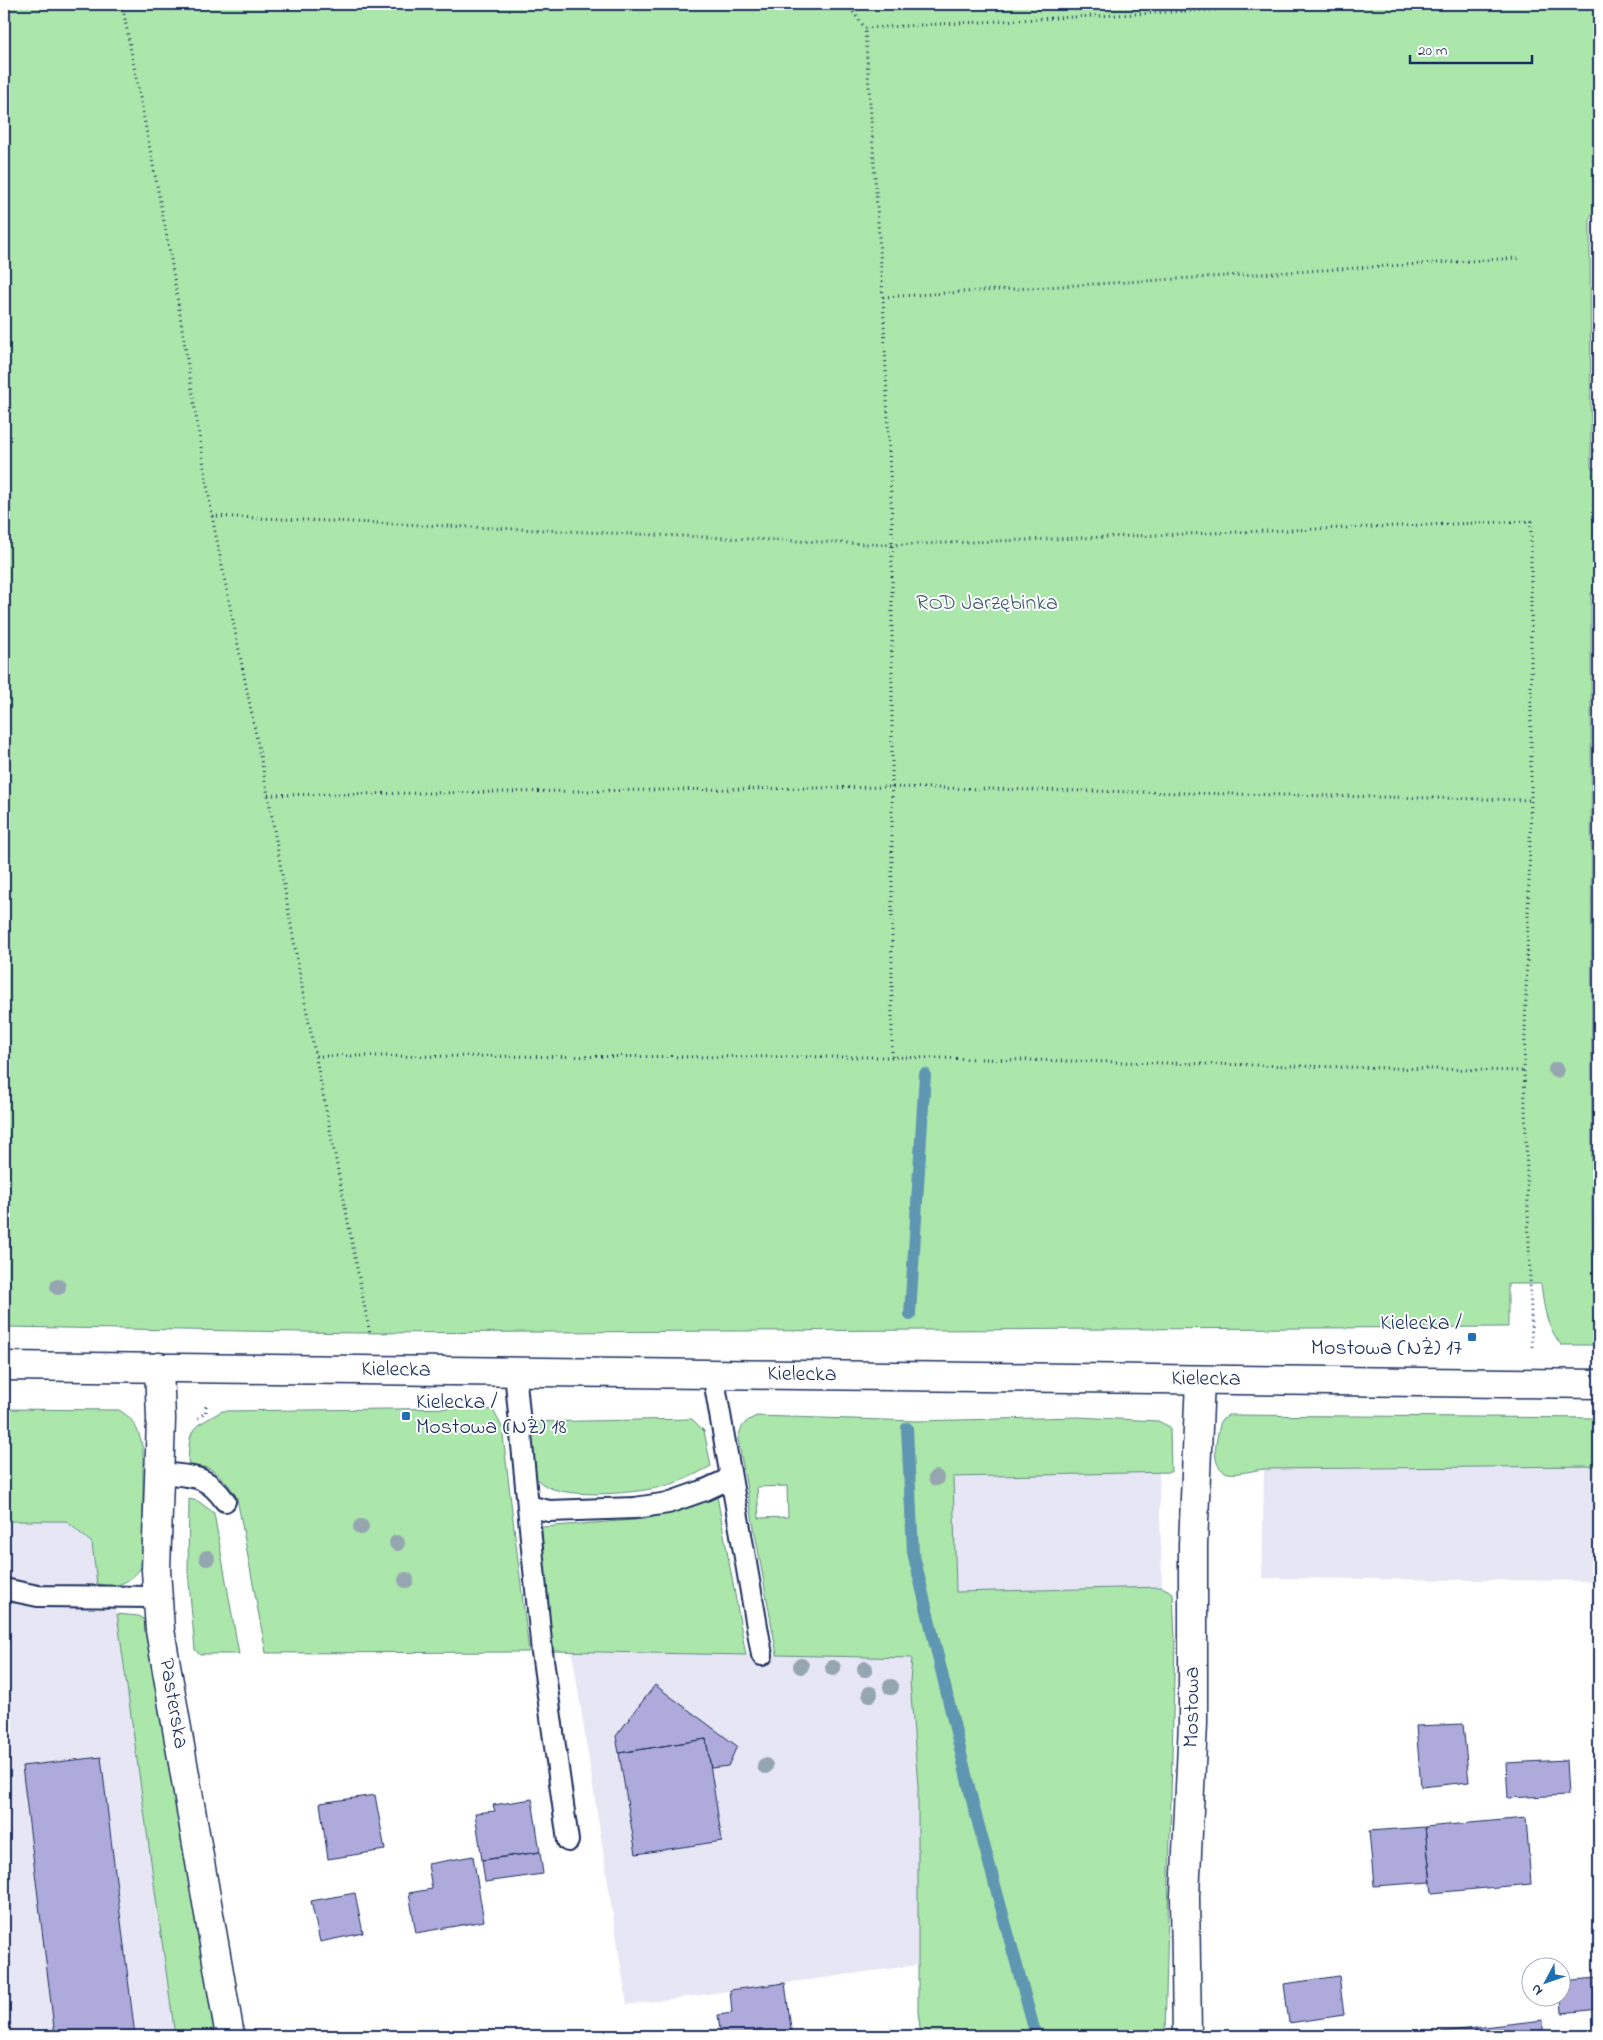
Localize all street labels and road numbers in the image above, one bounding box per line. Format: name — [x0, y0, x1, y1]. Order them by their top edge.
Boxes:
street label: Kielecka — [361, 1354, 431, 1387]
street label: Kielecka — [767, 1359, 837, 1391]
street label: Kielecka — [1171, 1363, 1241, 1396]
street label: Pasterska — [149, 1656, 196, 1751]
street label: Mostowa — [1176, 1667, 1209, 1749]

